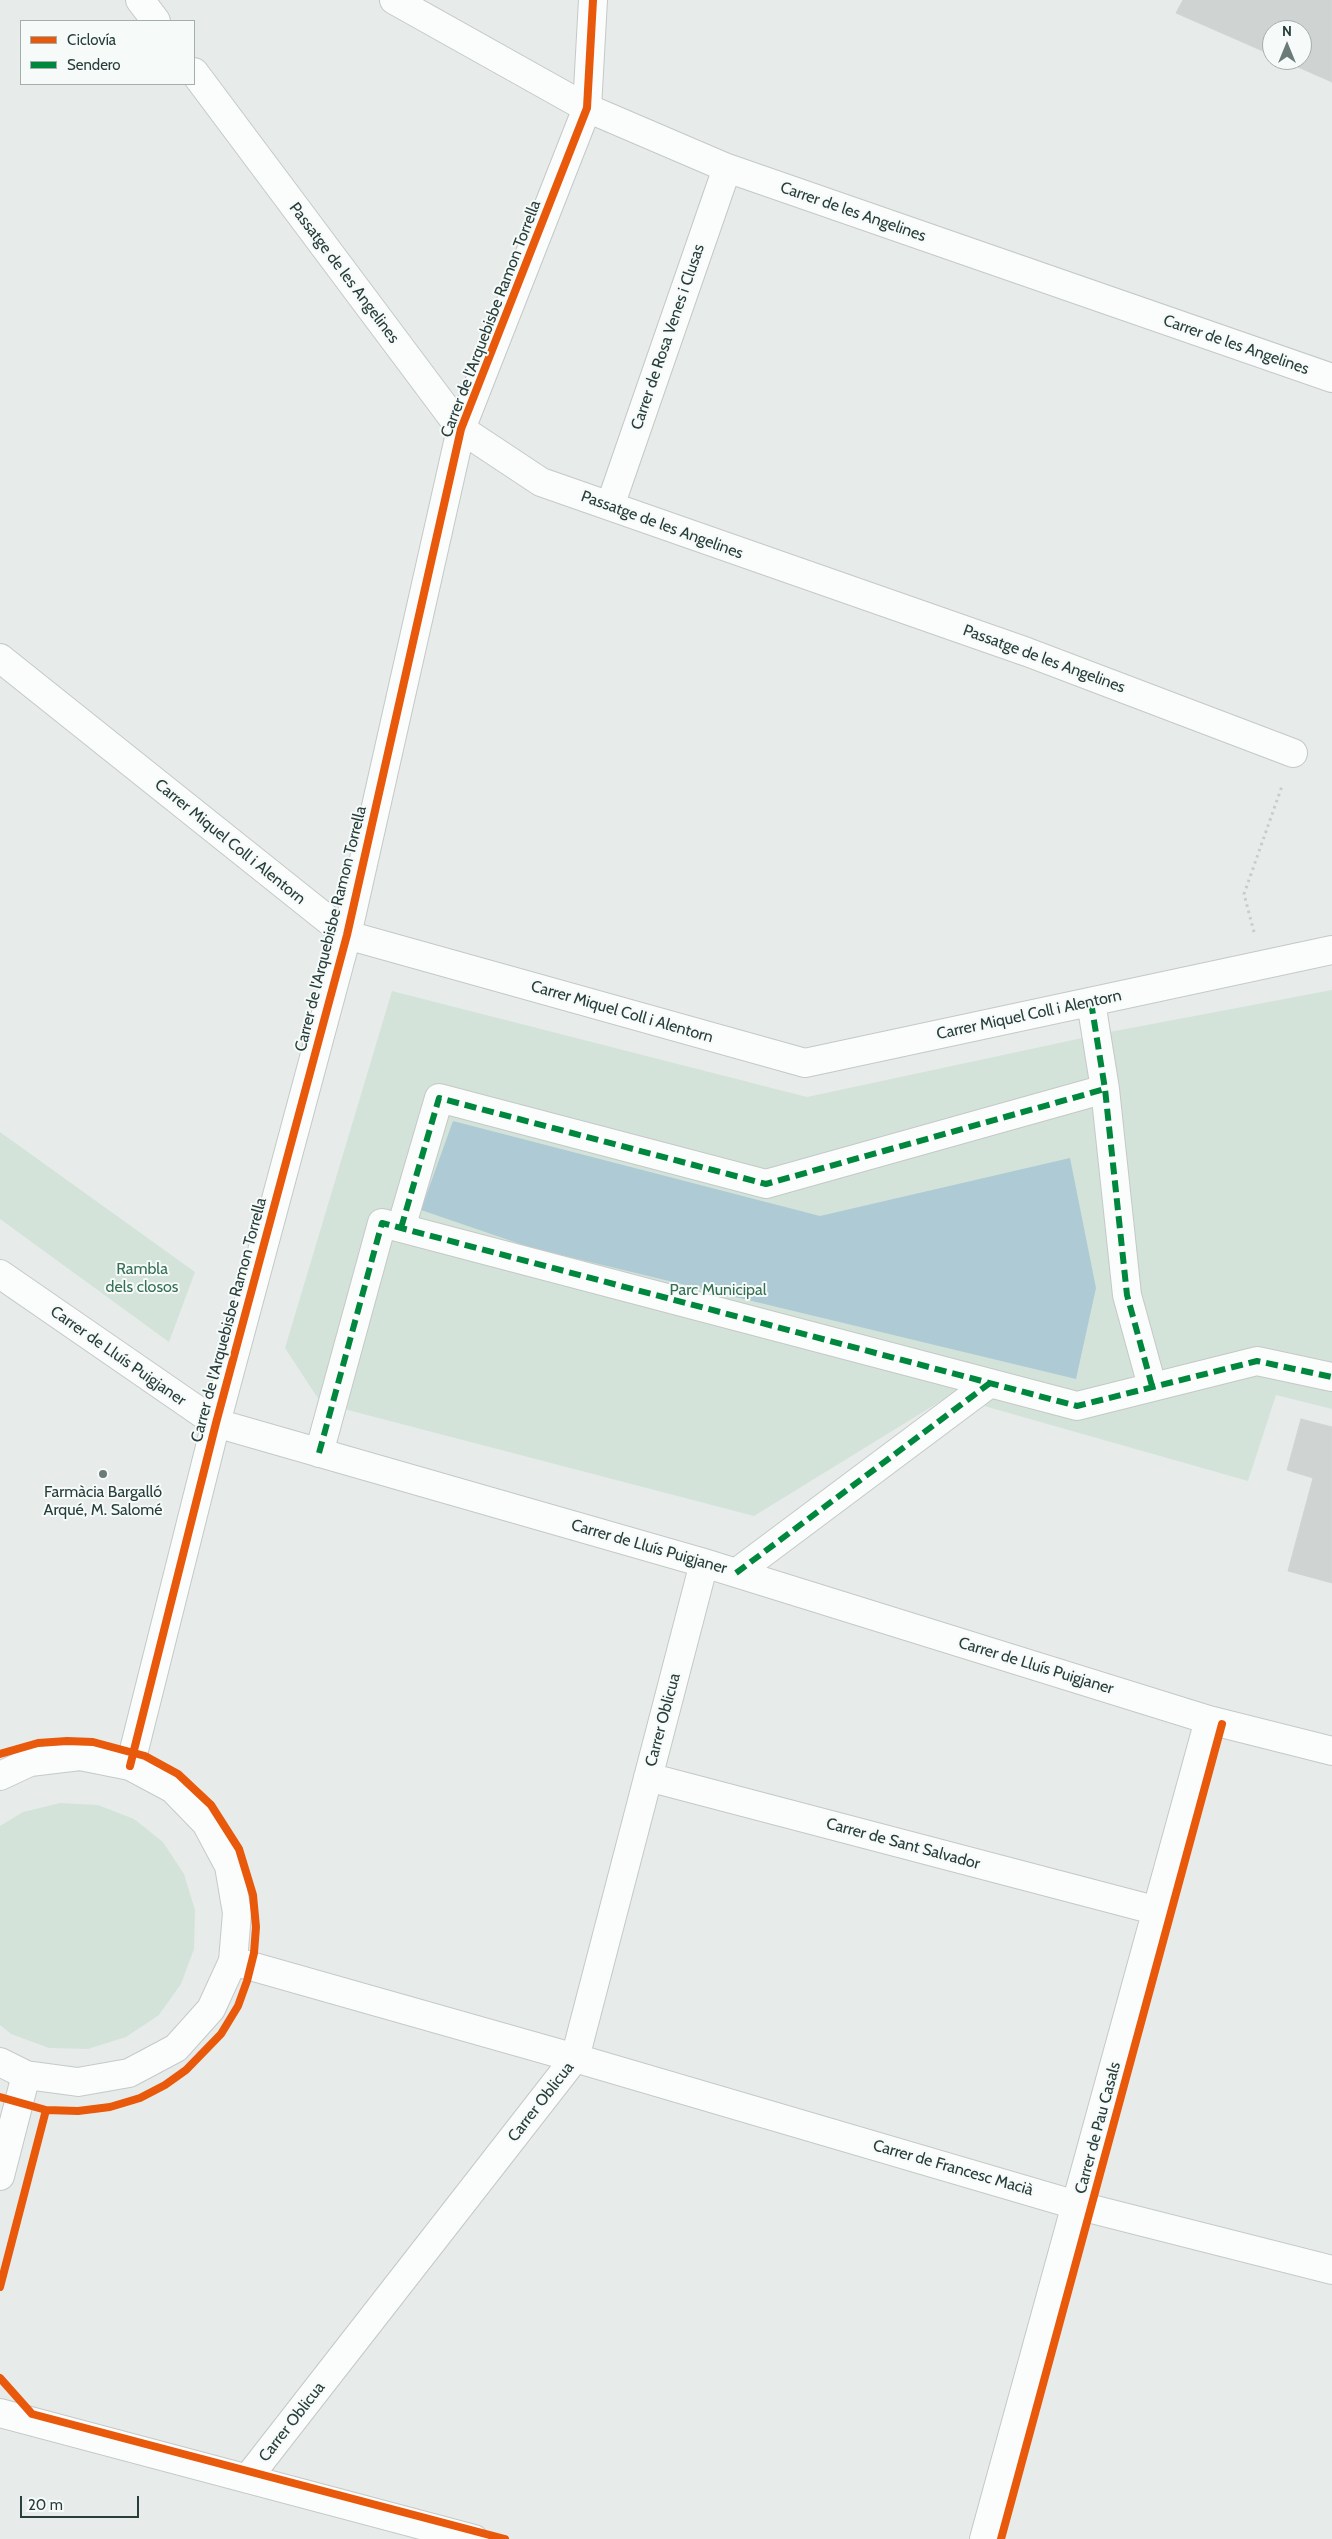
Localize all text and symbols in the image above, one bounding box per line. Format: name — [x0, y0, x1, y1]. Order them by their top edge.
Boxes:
legend — [20, 20, 195, 85]
north arrow — [1262, 20, 1312, 70]
text: N — [1282, 22, 1292, 40]
text: Ciclovía — [67, 31, 116, 49]
text: Sendero — [67, 56, 121, 74]
street label: Carrer de les Angelines — [778, 178, 928, 246]
street label: Carrer de l'Arquebisbe Ramon Torrella — [437, 198, 545, 440]
street label: Passatge de les Angelines — [285, 199, 403, 347]
street label: Carrer de Rosa Venes i Clusas — [627, 242, 709, 432]
street label: Carrer de les Angelines — [1161, 311, 1311, 379]
street label: Passatge de les Angelines — [578, 487, 746, 563]
street label: Passatge de les Angelines — [960, 621, 1128, 697]
street label: Carrer Miquel Coll i Alentorn — [151, 775, 309, 909]
street label: Carrer de l'Arquebisbe Ramon Torrella — [291, 804, 371, 1054]
street label: Carrer Miquel Coll i Alentorn — [529, 977, 715, 1047]
street label: Carrer Miquel Coll i Alentorn — [935, 986, 1123, 1044]
street label: Carrer de l'Arquebisbe Ramon Torrella — [187, 1196, 271, 1444]
park label: Rambla dels closos — [106, 1259, 178, 1297]
park label: Parc Municipal — [670, 1280, 766, 1300]
street label: Carrer de Lluís Puigjaner — [47, 1302, 189, 1410]
marker: Farmàcia Bargalló Arqué, M. Salomé — [97, 1468, 109, 1480]
place label: Farmàcia Bargalló Arqué, M. Salomé — [44, 1482, 162, 1520]
street label: Carrer de Lluís Puigjaner — [569, 1516, 729, 1578]
street label: Carrer de Lluís Puigjaner — [956, 1633, 1116, 1699]
street label: Carrer Oblicua — [641, 1671, 685, 1769]
street label: Carrer de Sant Salvador — [824, 1814, 982, 1874]
street label: Carrer Oblicua — [504, 2058, 578, 2146]
street label: Carrer de Pau Casals — [1071, 2060, 1125, 2196]
street label: Carrer de Francesc Macià — [871, 2136, 1035, 2200]
street label: Carrer Oblicua — [255, 2378, 329, 2466]
scale bar — [22, 2486, 141, 2518]
text: 20 m — [28, 2496, 63, 2514]

